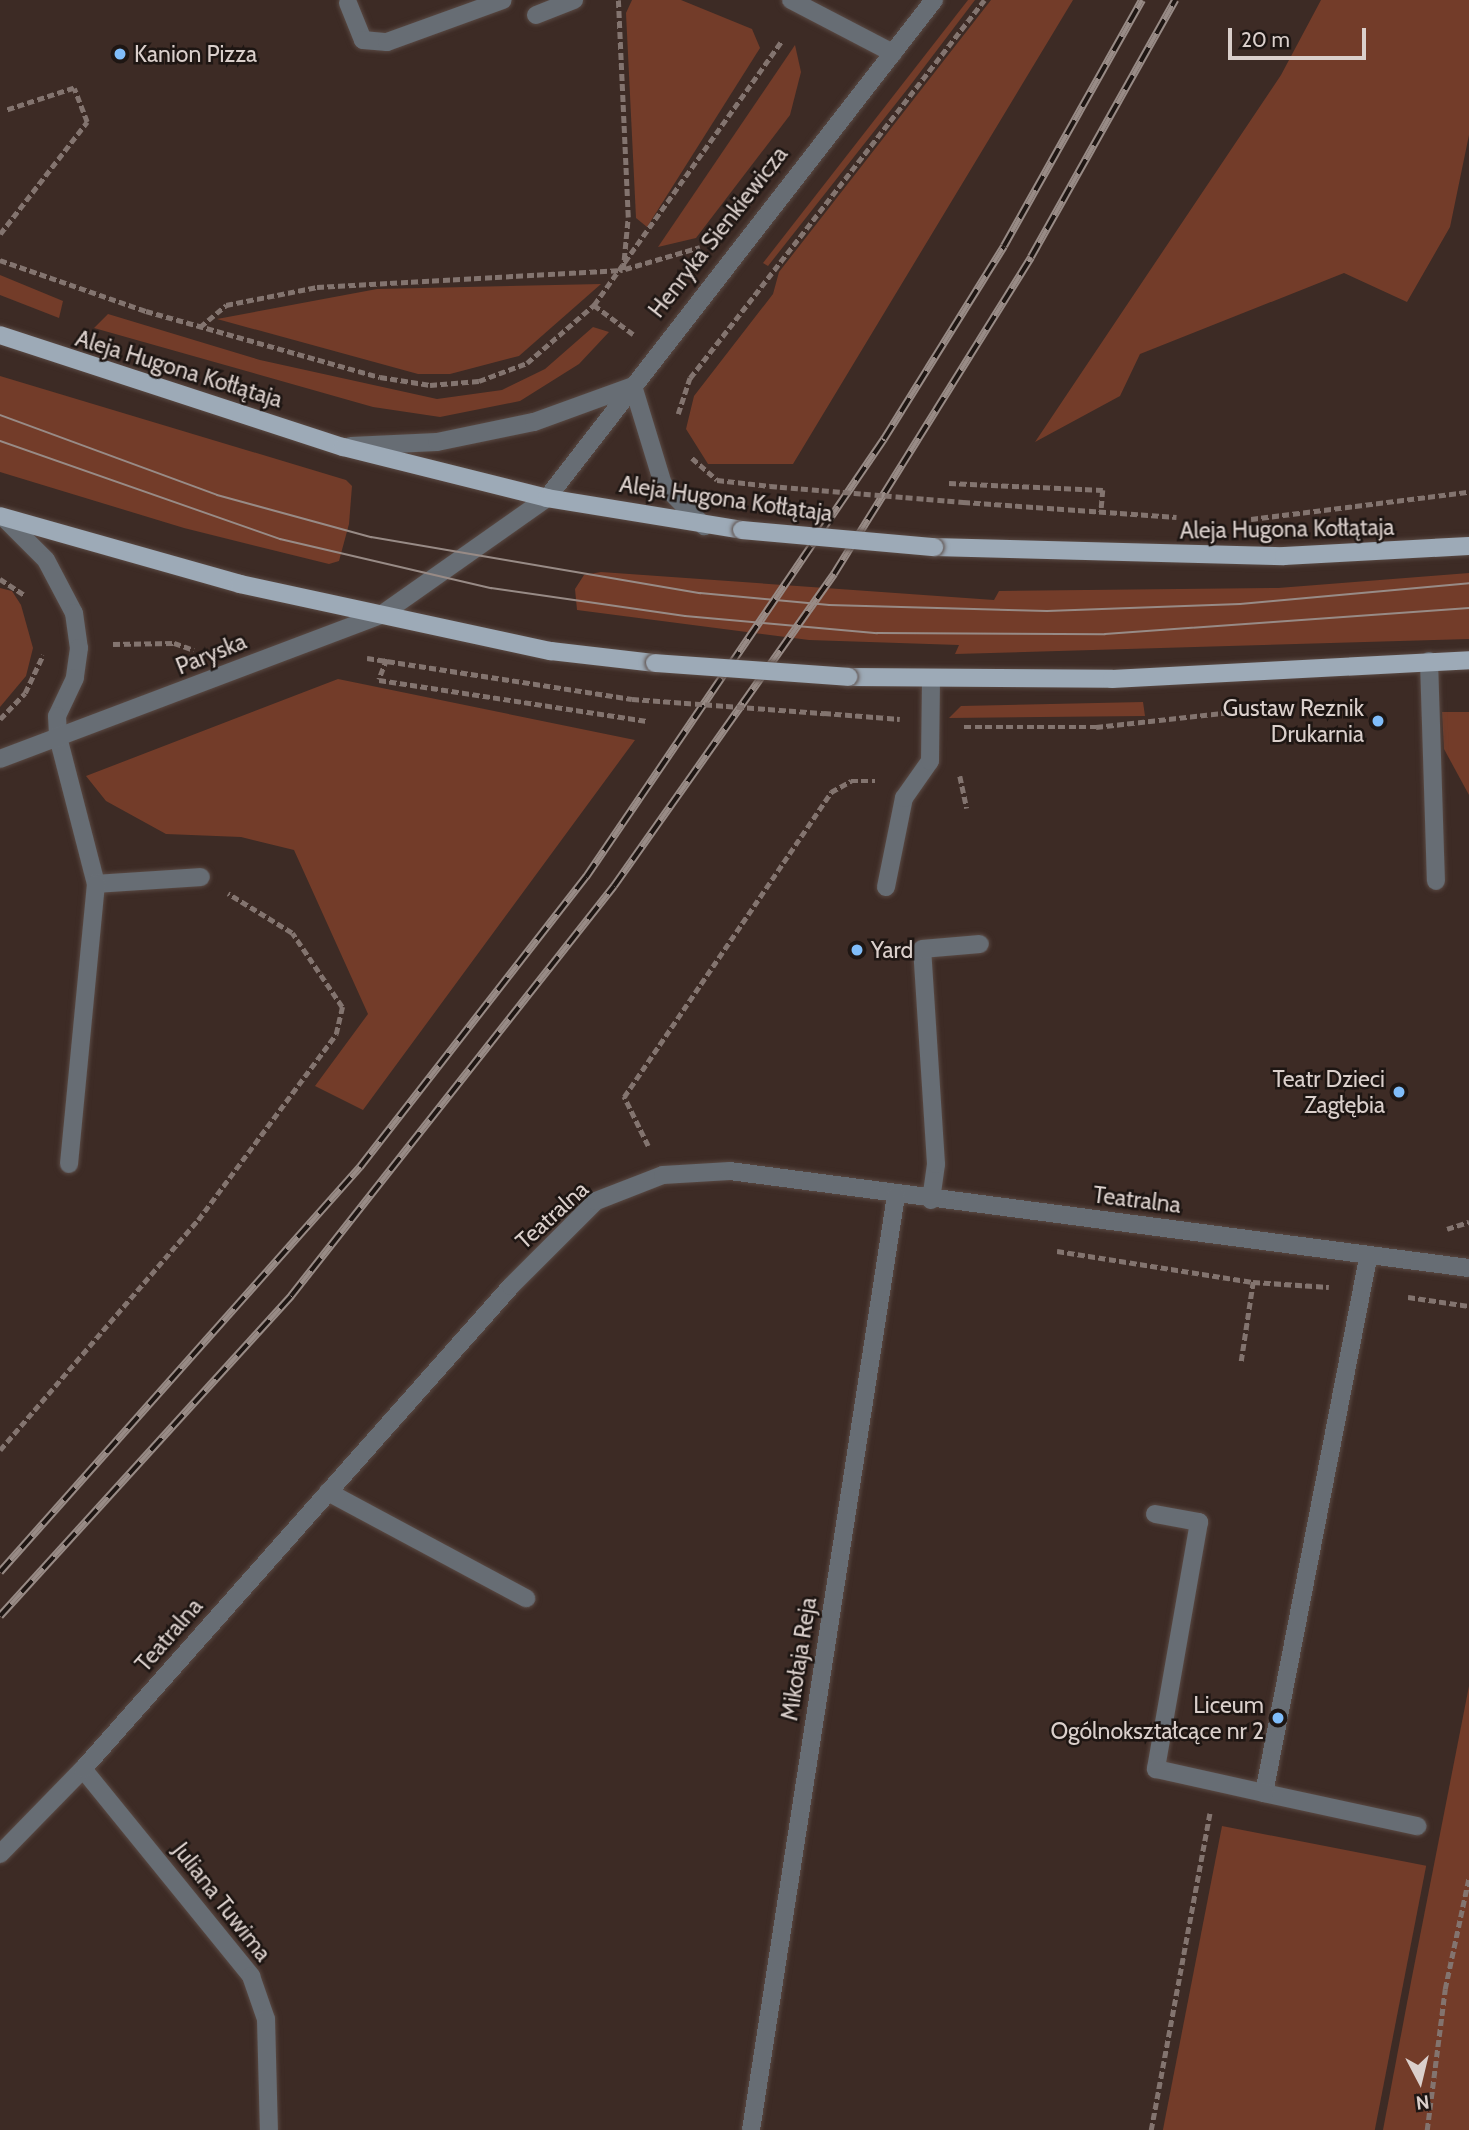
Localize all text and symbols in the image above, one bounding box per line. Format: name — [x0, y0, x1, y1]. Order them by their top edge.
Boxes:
scale bar — [1231, 14, 1369, 58]
text: 20 m — [1241, 27, 1290, 52]
place label: Kanion Pizza — [134, 40, 257, 68]
marker: Kanion Pizza — [112, 46, 128, 62]
street label: Henryka Sienkiewicza — [643, 141, 793, 323]
street label: Aleja Hugona Kołłątaja — [72, 324, 286, 414]
street label: Aleja Hugona Kołłątaja — [618, 470, 834, 528]
street label: Aleja Hugona Kołłątaja — [1179, 513, 1395, 545]
street label: Paryska — [172, 627, 250, 681]
place label: Gustaw Reznik Drukarnia — [1223, 694, 1364, 748]
marker: Gustaw Reznik Drukarnia — [1370, 713, 1386, 729]
place label: Yard — [871, 936, 913, 964]
marker: Yard — [849, 942, 865, 958]
place label: Teatr Dzieci Zagłębia — [1272, 1065, 1385, 1119]
marker: Teatr Dzieci Zagłębia — [1391, 1084, 1407, 1100]
street label: Teatralna — [510, 1175, 594, 1255]
street label: Teatralna — [1092, 1181, 1182, 1219]
street label: Teatralna — [130, 1593, 208, 1677]
street label: Mikołaja Reja — [776, 1595, 822, 1723]
place label: Liceum Ogólnokształcące nr 2 — [1050, 1691, 1264, 1745]
marker: Liceum Ogólnokształcące nr 2 — [1270, 1710, 1286, 1726]
street label: Juliana Tuwima — [167, 1837, 277, 1967]
north arrow — [1385, 2046, 1455, 2116]
text: N — [1415, 2090, 1431, 2115]

